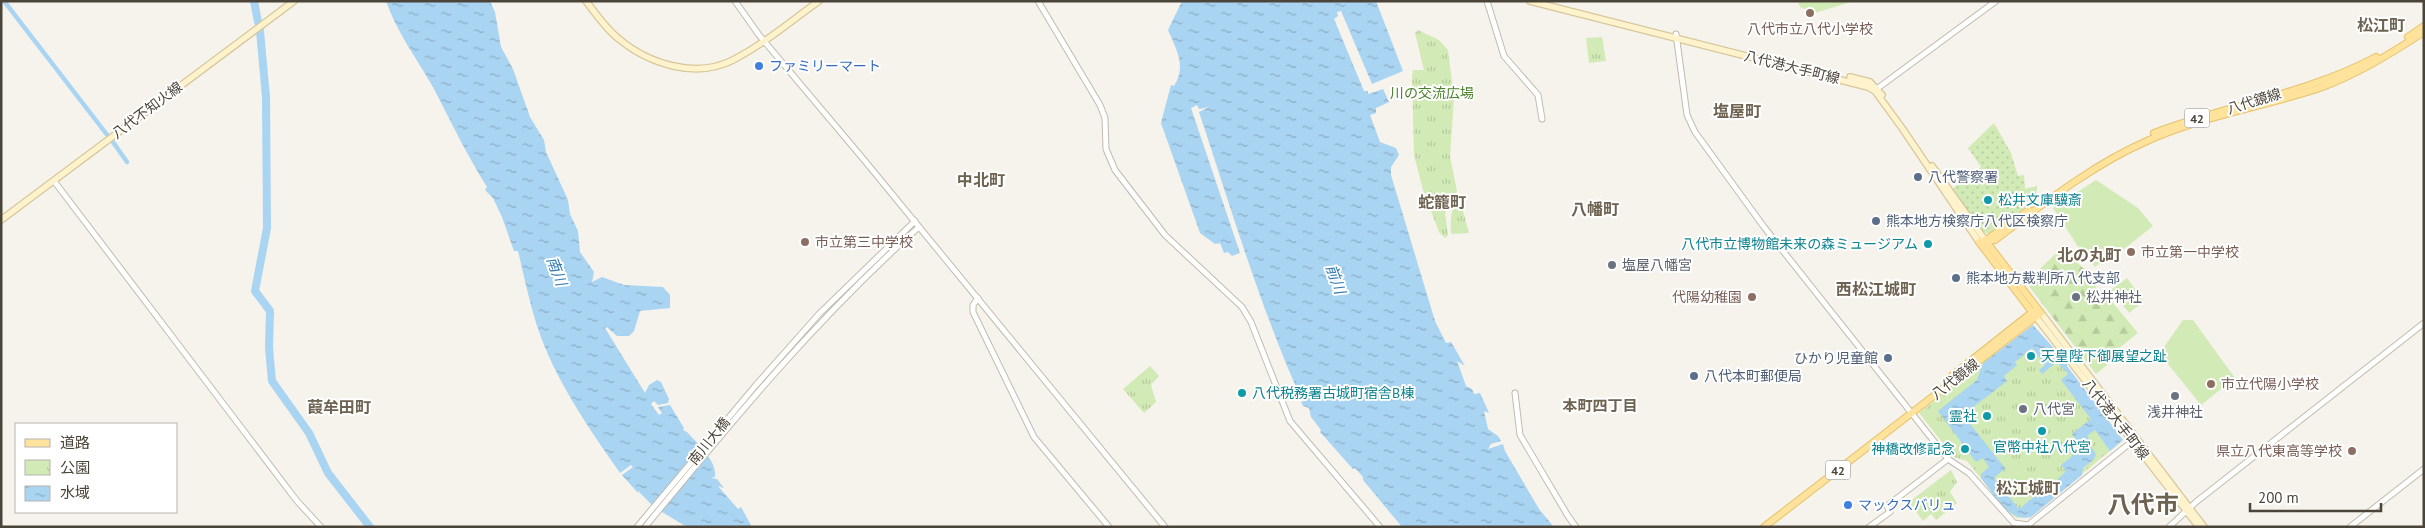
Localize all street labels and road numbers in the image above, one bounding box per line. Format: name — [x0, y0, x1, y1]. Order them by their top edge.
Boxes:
street label: 八代港大手町線 — [1742, 46, 1842, 88]
street label: 八代不知火線 — [108, 78, 186, 142]
street label: 八代鏡線 — [2225, 84, 2283, 118]
road number: 42 — [2184, 109, 2210, 128]
street label: 八代鏡線 — [1927, 355, 1983, 403]
street label: 八代港大手町線 — [2079, 375, 2153, 463]
street label: 南川大橋 — [684, 414, 734, 468]
road number: 42 — [1826, 460, 1850, 480]

